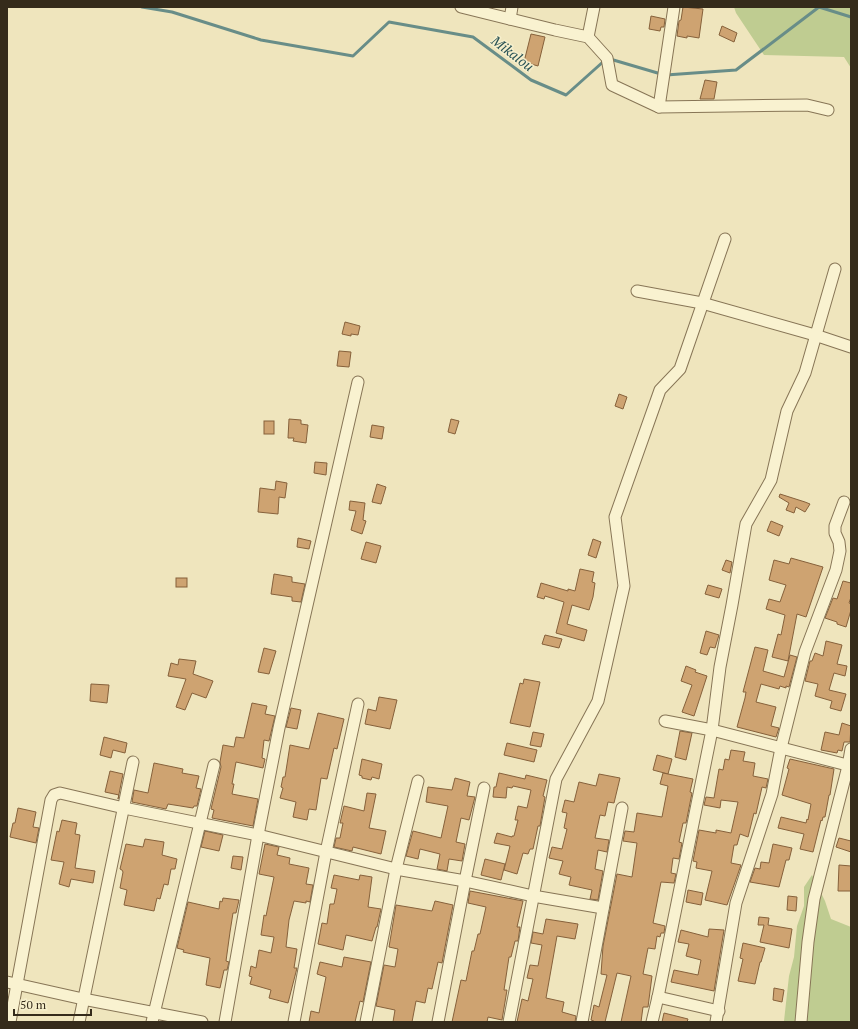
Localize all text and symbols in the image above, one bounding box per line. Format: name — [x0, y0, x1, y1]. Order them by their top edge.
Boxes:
water label: Mikalou — [487, 30, 538, 75]
scale bar — [14, 991, 91, 1017]
text: 50 m — [20, 997, 47, 1012]

